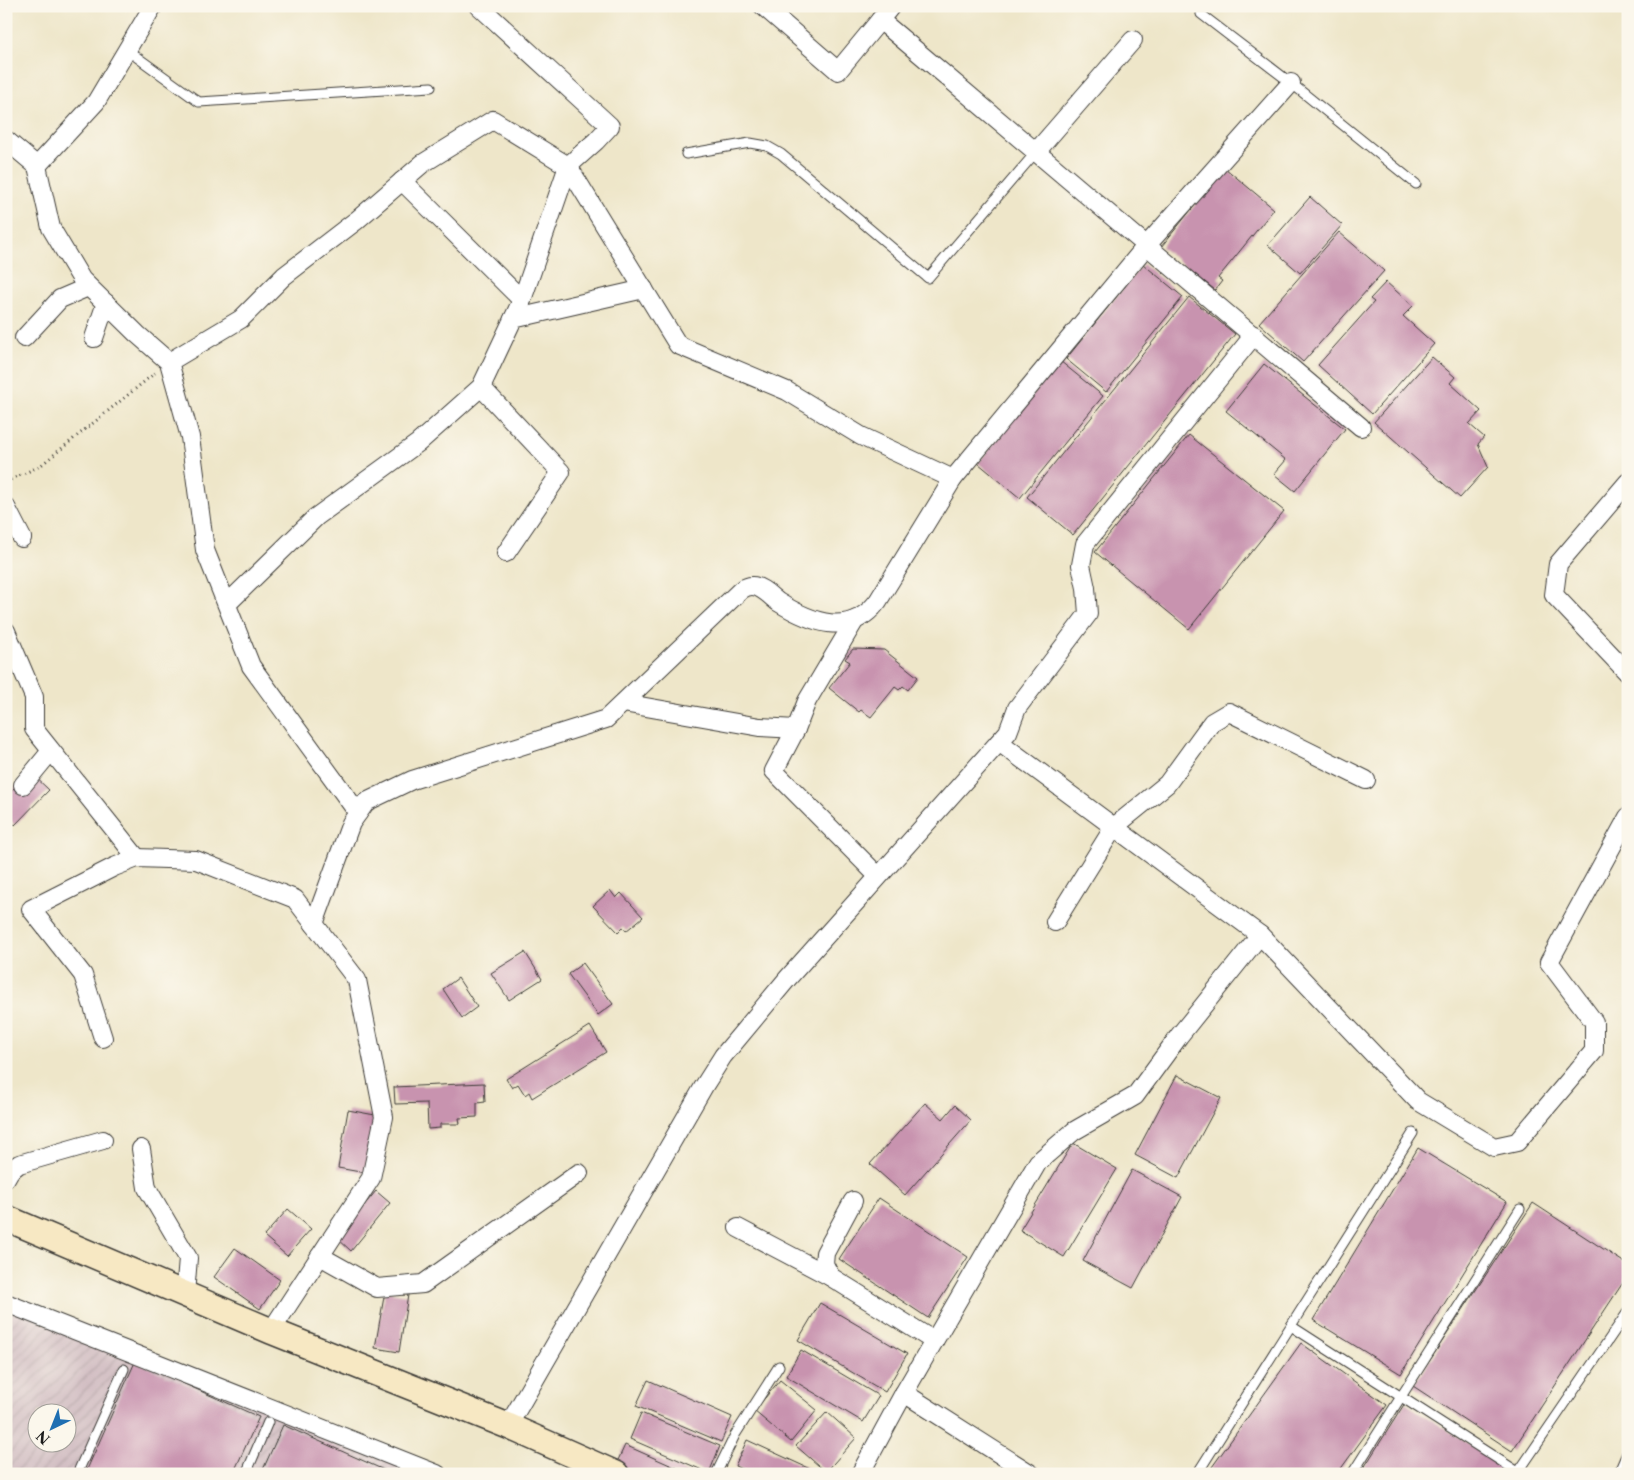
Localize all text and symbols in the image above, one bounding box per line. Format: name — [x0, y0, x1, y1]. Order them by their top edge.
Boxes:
north arrow — [28, 1402, 78, 1452]
text: N — [33, 1427, 54, 1448]

